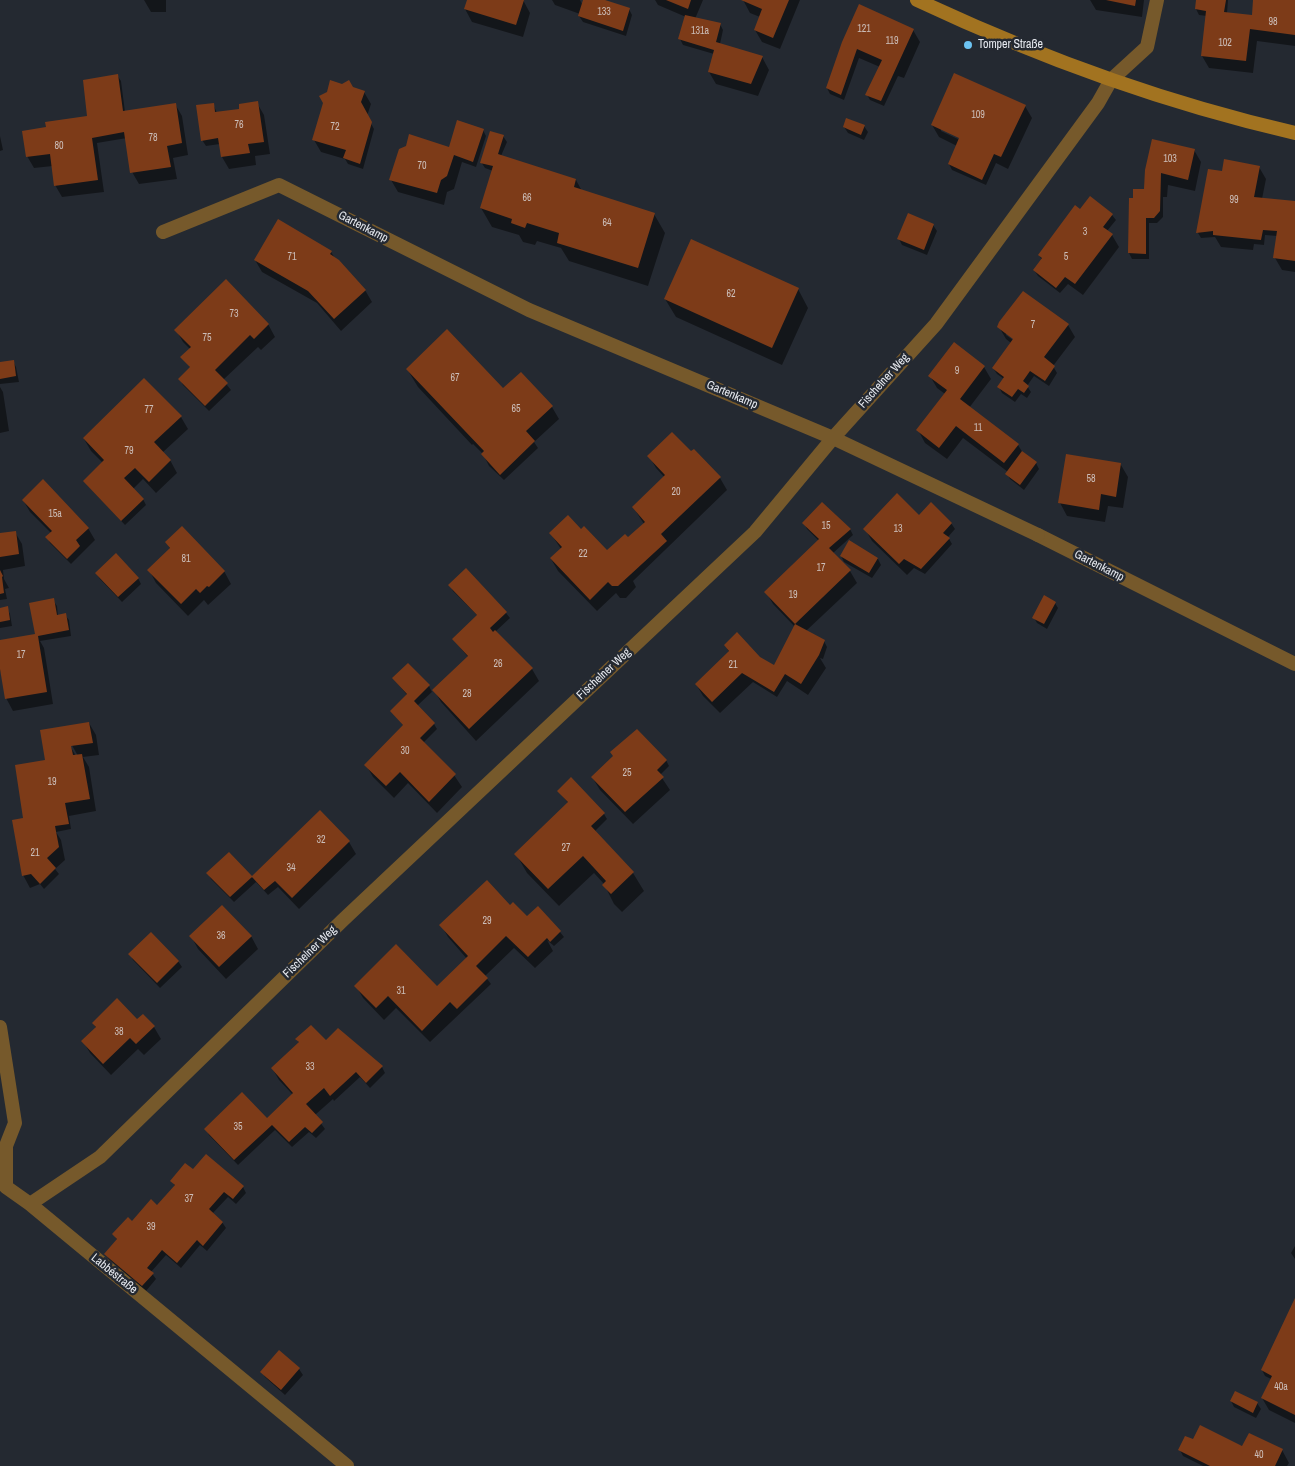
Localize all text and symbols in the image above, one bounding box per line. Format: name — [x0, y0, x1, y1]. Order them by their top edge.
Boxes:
house number: 133 — [597, 6, 611, 18]
house number: 98 — [1268, 16, 1278, 28]
house number: 121 — [857, 23, 871, 35]
house number: 131a — [691, 25, 709, 37]
house number: 119 — [885, 35, 899, 47]
house number: 102 — [1218, 37, 1232, 49]
place label: Tomper Straße — [978, 38, 1043, 52]
marker: Tomper Straße — [962, 39, 974, 51]
house number: 109 — [971, 109, 985, 121]
house number: 76 — [234, 119, 244, 131]
house number: 72 — [330, 121, 340, 133]
house number: 78 — [148, 132, 158, 144]
house number: 80 — [54, 140, 64, 152]
house number: 103 — [1163, 153, 1177, 165]
house number: 70 — [417, 160, 427, 172]
house number: 66 — [522, 192, 532, 204]
house number: 99 — [1229, 194, 1239, 206]
street label: Gartenkamp — [336, 208, 390, 246]
house number: 64 — [602, 217, 612, 229]
house number: 3 — [1083, 226, 1087, 238]
house number: 71 — [287, 251, 297, 263]
house number: 5 — [1064, 251, 1068, 263]
house number: 62 — [726, 288, 736, 300]
house number: 73 — [229, 308, 239, 320]
house number: 7 — [1031, 319, 1035, 331]
house number: 75 — [202, 332, 212, 344]
street label: Fischelner Weg — [856, 351, 912, 411]
house number: 9 — [955, 365, 959, 377]
house number: 67 — [450, 372, 460, 384]
street label: Gartenkamp — [704, 378, 760, 412]
house number: 65 — [511, 403, 521, 415]
house number: 77 — [144, 404, 154, 416]
house number: 11 — [974, 422, 982, 434]
house number: 79 — [124, 445, 134, 457]
house number: 58 — [1086, 473, 1096, 485]
house number: 20 — [671, 486, 681, 498]
house number: 15a — [48, 508, 62, 520]
house number: 15 — [821, 520, 831, 532]
house number: 13 — [893, 523, 903, 535]
street label: Gartenkamp — [1072, 547, 1126, 585]
house number: 22 — [578, 548, 588, 560]
house number: 81 — [181, 553, 191, 565]
house number: 17 — [816, 562, 826, 574]
house number: 19 — [788, 589, 798, 601]
street label: Fischelner Weg — [574, 645, 634, 703]
house number: 17 — [16, 649, 26, 661]
house number: 26 — [493, 658, 503, 670]
house number: 21 — [728, 659, 738, 671]
house number: 28 — [462, 688, 472, 700]
house number: 30 — [400, 745, 410, 757]
house number: 25 — [622, 767, 632, 779]
house number: 19 — [47, 776, 57, 788]
house number: 32 — [316, 834, 326, 846]
house number: 27 — [561, 842, 571, 854]
house number: 21 — [30, 847, 40, 859]
house number: 34 — [286, 862, 296, 874]
house number: 29 — [482, 915, 492, 927]
street label: Fischelner Weg — [280, 923, 340, 981]
house number: 36 — [216, 930, 226, 942]
house number: 31 — [396, 985, 406, 997]
house number: 38 — [114, 1026, 124, 1038]
house number: 33 — [305, 1061, 315, 1073]
house number: 35 — [233, 1121, 243, 1133]
house number: 37 — [184, 1193, 194, 1205]
house number: 39 — [146, 1221, 156, 1233]
street label: Labbéstraße — [88, 1251, 140, 1297]
house number: 40a — [1274, 1381, 1288, 1393]
house number: 40 — [1254, 1449, 1264, 1461]

